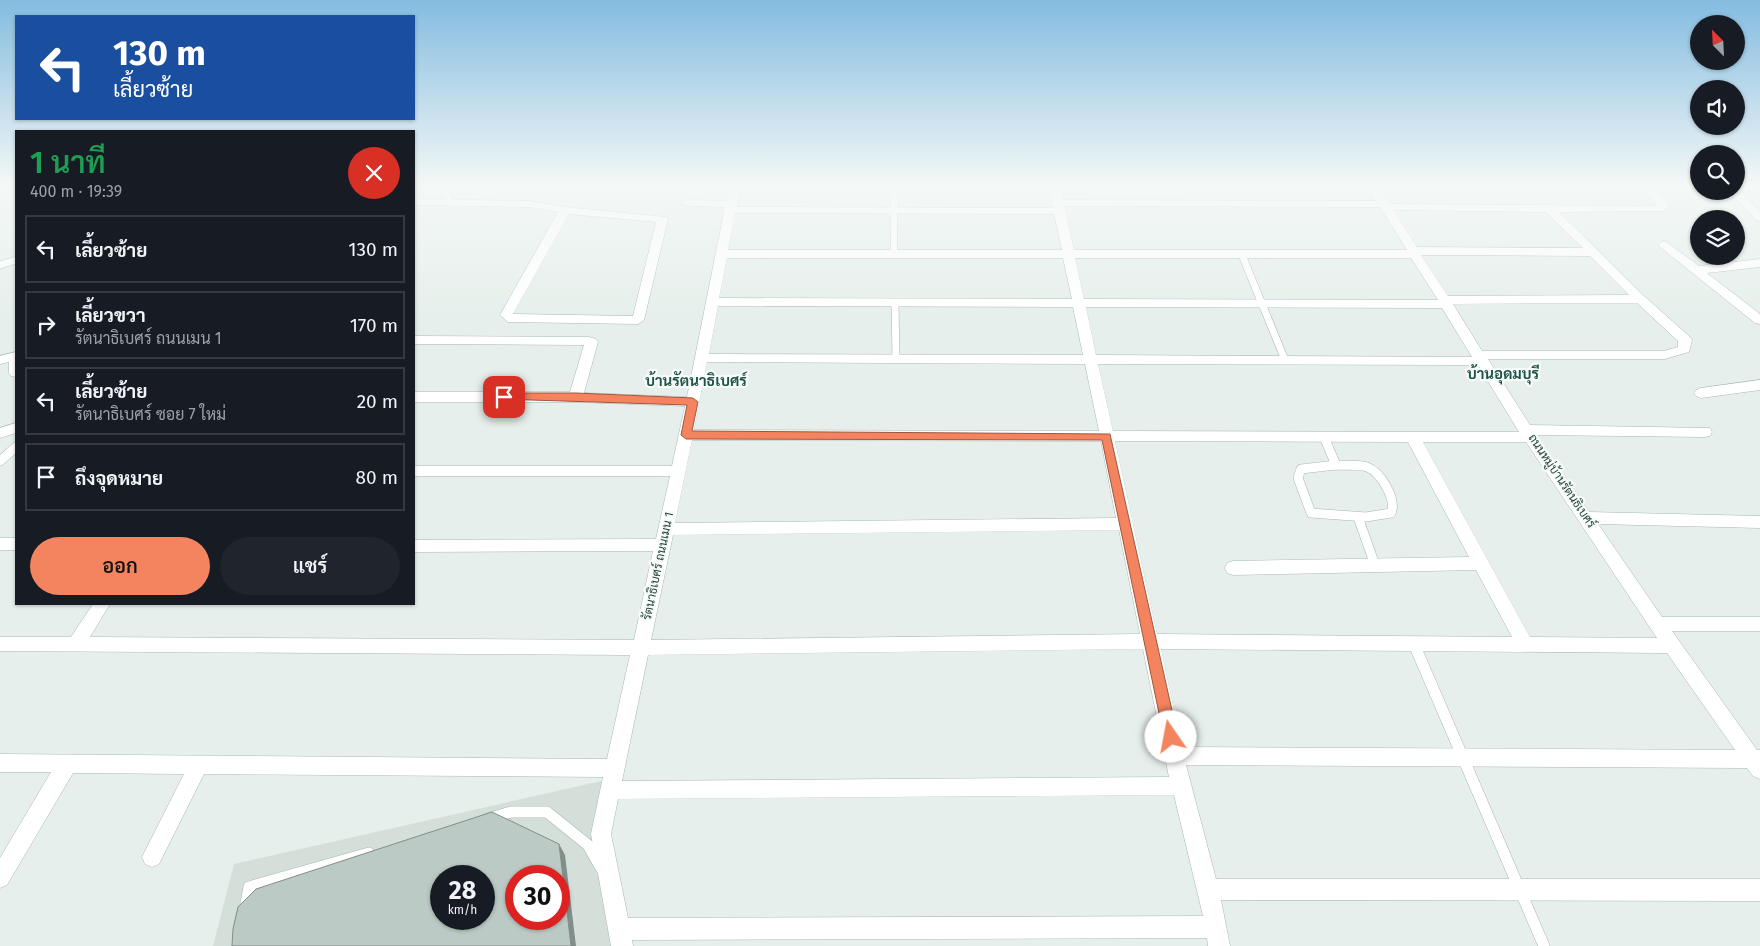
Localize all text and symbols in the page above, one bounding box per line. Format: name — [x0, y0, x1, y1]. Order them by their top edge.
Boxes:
north arrow — [1690, 15, 1745, 70]
map controls — [1690, 15, 1745, 265]
text: 130 m — [113, 32, 206, 74]
icon: left — [30, 35, 95, 100]
text: เลี้ยวซ้าย — [113, 76, 193, 103]
button: sound — [1690, 80, 1745, 135]
text: 1 นาที — [30, 145, 106, 181]
button: search — [1690, 145, 1745, 200]
button: close — [348, 147, 400, 199]
text: 400 m · 19:39 — [30, 182, 122, 201]
button: layers — [1690, 210, 1745, 265]
icon: left — [32, 235, 60, 263]
text: 130 m — [348, 238, 398, 261]
text: เลี้ยวซ้าย — [75, 239, 147, 262]
text: เลี้ยวขวา — [75, 304, 146, 327]
icon: right — [32, 311, 60, 339]
text: 170 m — [350, 314, 398, 337]
text: รัตนาธิเบศร์ ถนนเมน 1 — [75, 329, 222, 348]
district label: บ้านอุดมบุรี — [1467, 364, 1540, 385]
district label: บ้านรัตนาธิเบศร์ — [645, 371, 748, 390]
pin — [483, 376, 525, 418]
text: เลี้ยวซ้าย — [75, 380, 147, 403]
icon: arrive — [490, 383, 518, 411]
icon: left — [32, 387, 60, 415]
text: 20 m — [357, 390, 398, 413]
text: รัตนาธิเบศร์ ซอย 7 ใหม่ — [75, 405, 226, 424]
street label: ถนนหมู่บ้านรัตนธิเบศร์ — [1525, 431, 1600, 531]
icon: arrive — [32, 463, 60, 491]
text: 80 m — [356, 466, 398, 489]
text: ถึงจุดหมาย — [75, 467, 163, 490]
street label: รัตนาธิเบศร์ ถนนเมน 1 — [639, 510, 676, 621]
button: ออก — [30, 537, 210, 595]
button: แชร์ — [220, 537, 400, 595]
position arrow — [1144, 710, 1196, 762]
speed limit sign: 30 — [505, 865, 570, 930]
text: 28 — [449, 876, 476, 906]
text: km/h — [448, 903, 477, 917]

